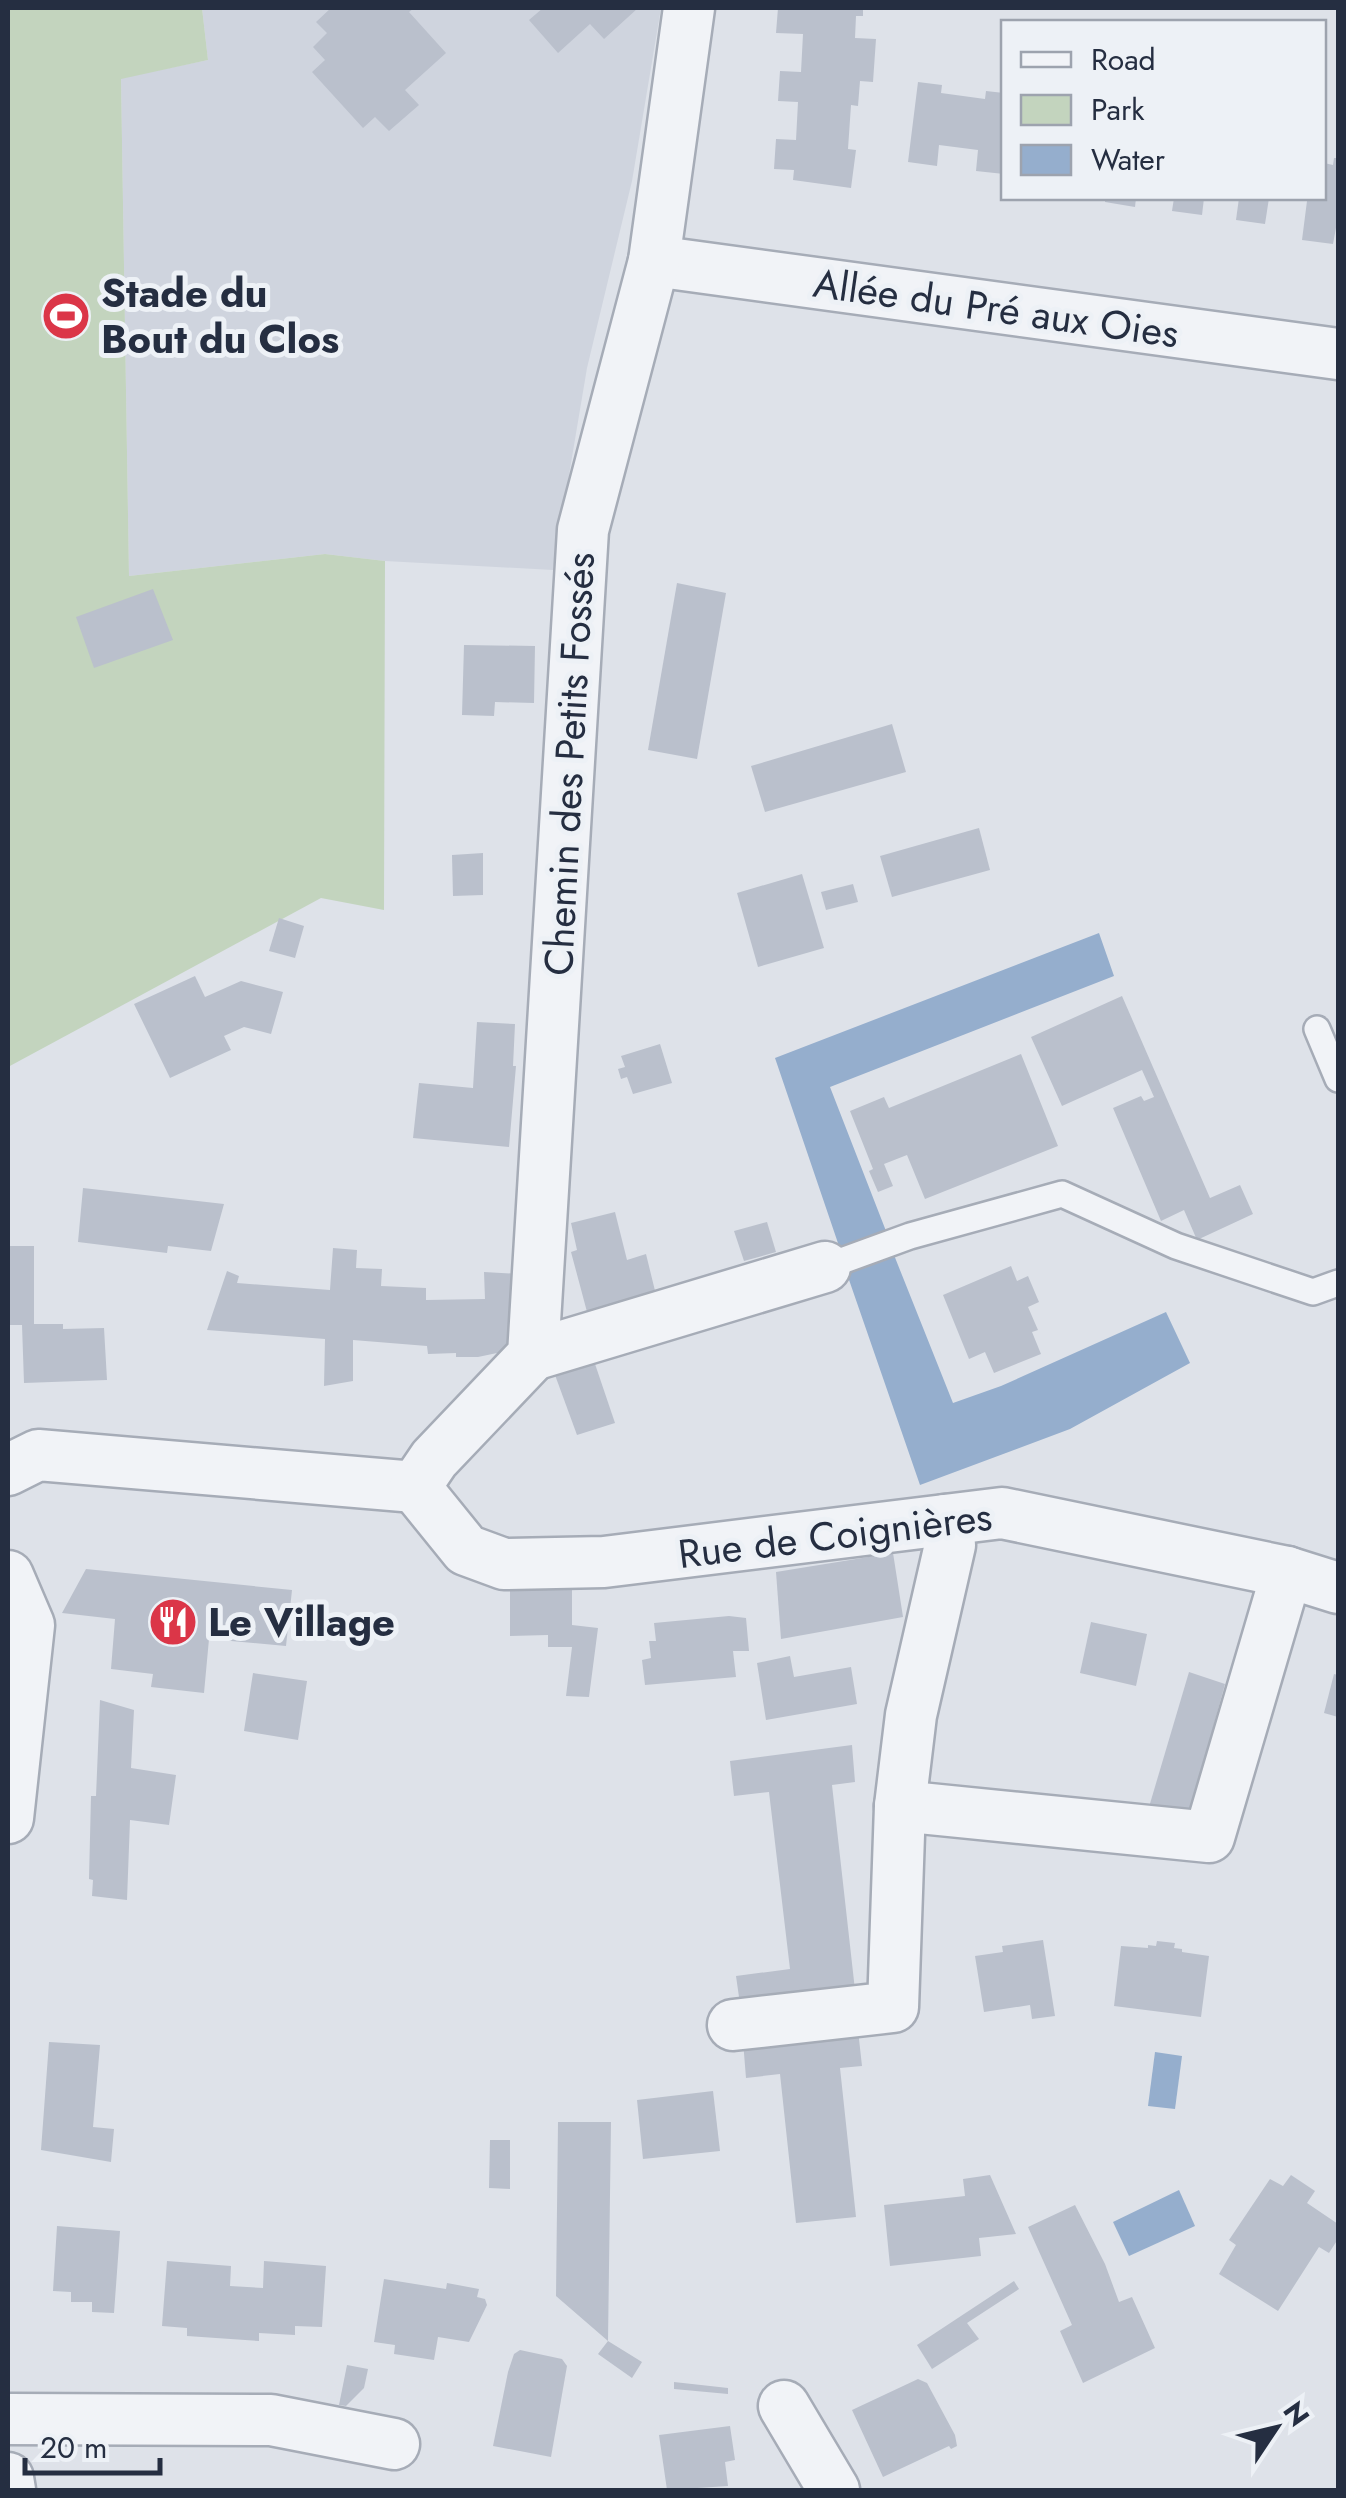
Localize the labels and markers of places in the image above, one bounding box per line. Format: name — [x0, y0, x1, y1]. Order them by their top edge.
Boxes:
place label: Stade du Bout du Clos — [101, 264, 339, 368]
sports icon: Stade du Bout du Clos — [40, 290, 92, 342]
place label: Le Village — [208, 1593, 395, 1651]
restaurant icon: Le Village — [147, 1596, 199, 1648]

